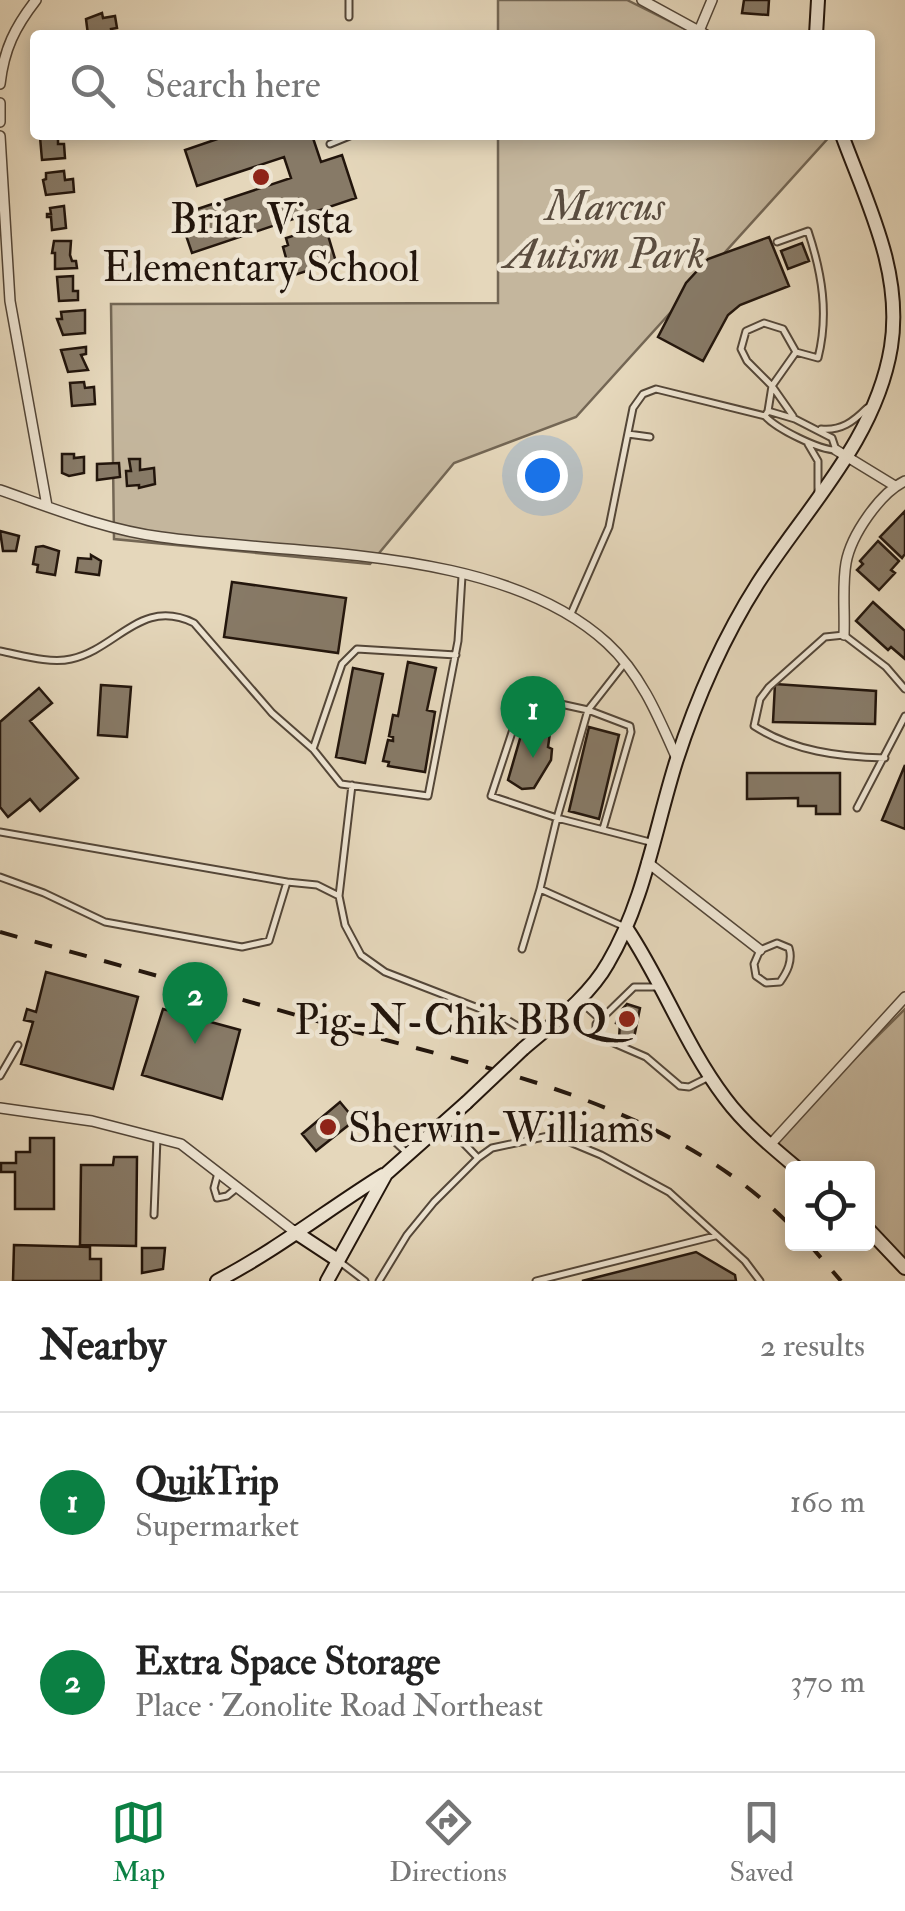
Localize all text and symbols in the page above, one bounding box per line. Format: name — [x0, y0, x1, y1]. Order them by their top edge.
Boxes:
search box — [30, 30, 875, 140]
icon: search — [65, 58, 120, 113]
text: Search here — [145, 61, 321, 109]
marker: Briar Vista Elementary School — [250, 166, 272, 188]
park label: Marcus Autism Park — [501, 181, 705, 281]
place label: Briar Vista Elementary School — [103, 194, 420, 294]
your location — [517, 450, 568, 501]
pin: 1 — [500, 676, 566, 758]
pin: 2 — [162, 962, 228, 1044]
place label: Pig-N-Chik BBQ — [294, 995, 634, 1047]
marker: Pig-N-Chik BBQ — [616, 1008, 638, 1030]
place label: Sherwin-Williams — [348, 1103, 654, 1155]
marker: Sherwin-Williams — [317, 1116, 339, 1138]
map controls — [785, 1161, 875, 1251]
button: locate — [785, 1161, 875, 1251]
text: Nearby — [40, 1320, 166, 1372]
text: 2 results — [760, 1326, 865, 1366]
text: QuikTrip — [135, 1458, 279, 1506]
text: 1 — [67, 1482, 78, 1522]
text: 160 m — [790, 1482, 865, 1522]
text: Supermarket — [135, 1506, 299, 1546]
text: Extra Space Storage — [135, 1638, 440, 1686]
text: 2 — [64, 1662, 81, 1702]
text: 370 m — [790, 1662, 865, 1702]
text: Place · Zonolite Road Northeast — [135, 1686, 543, 1726]
tab: Map — [111, 1795, 166, 1890]
tab: Directions — [389, 1795, 507, 1890]
tab: Saved — [730, 1795, 794, 1890]

